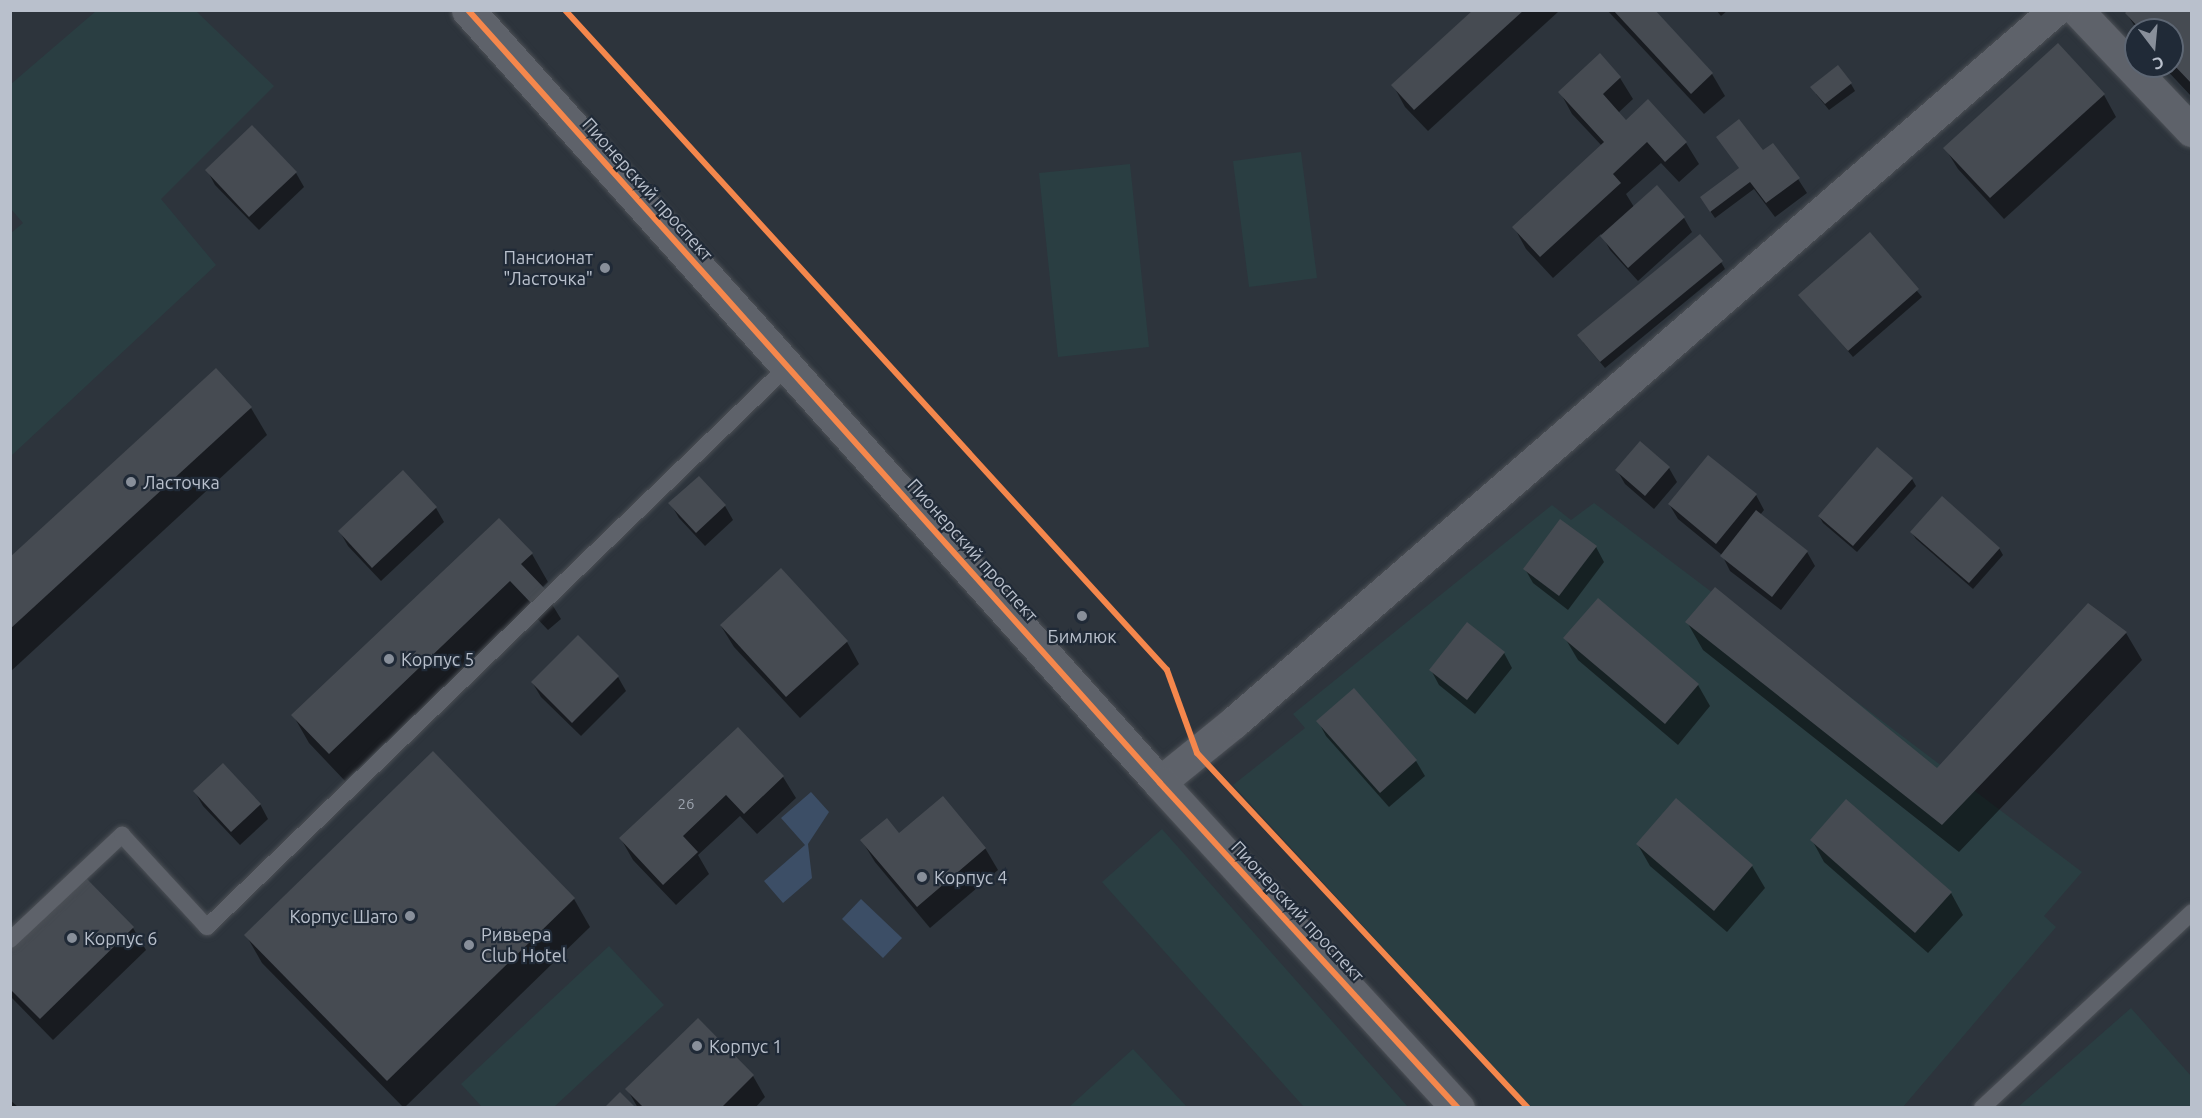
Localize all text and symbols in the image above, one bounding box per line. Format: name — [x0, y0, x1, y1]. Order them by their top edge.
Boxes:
north arrow — [2124, 18, 2184, 78]
text: С — [2151, 53, 2166, 73]
street label: Пионерский проспект — [578, 113, 718, 265]
place label: Пансионат "Ласточка" — [503, 247, 593, 290]
marker: Пансионат "Ласточка" — [598, 261, 612, 275]
place label: Ласточка — [143, 471, 220, 493]
street label: Пионерский проспект — [903, 474, 1043, 626]
marker: Ласточка — [124, 475, 138, 489]
marker: Бимлюк — [1075, 609, 1089, 623]
place label: Бимлюк — [1048, 625, 1116, 647]
place label: Корпус 5 — [401, 648, 474, 670]
marker: Корпус 5 — [382, 652, 396, 666]
house number: 26 — [678, 795, 694, 813]
street label: Пионерский проспект — [1227, 836, 1369, 986]
place label: Корпус 4 — [934, 866, 1007, 888]
marker: Корпус 4 — [915, 870, 929, 884]
place label: Корпус Шато — [289, 905, 398, 927]
marker: Корпус Шато — [403, 909, 417, 923]
place label: Ривьера Club Hotel — [481, 924, 566, 966]
place label: Корпус 6 — [84, 927, 157, 949]
marker: Корпус 6 — [65, 931, 79, 945]
marker: Ривьера Club Hotel — [462, 938, 476, 952]
place label: Корпус 1 — [709, 1035, 782, 1057]
marker: Корпус 1 — [690, 1039, 704, 1053]

